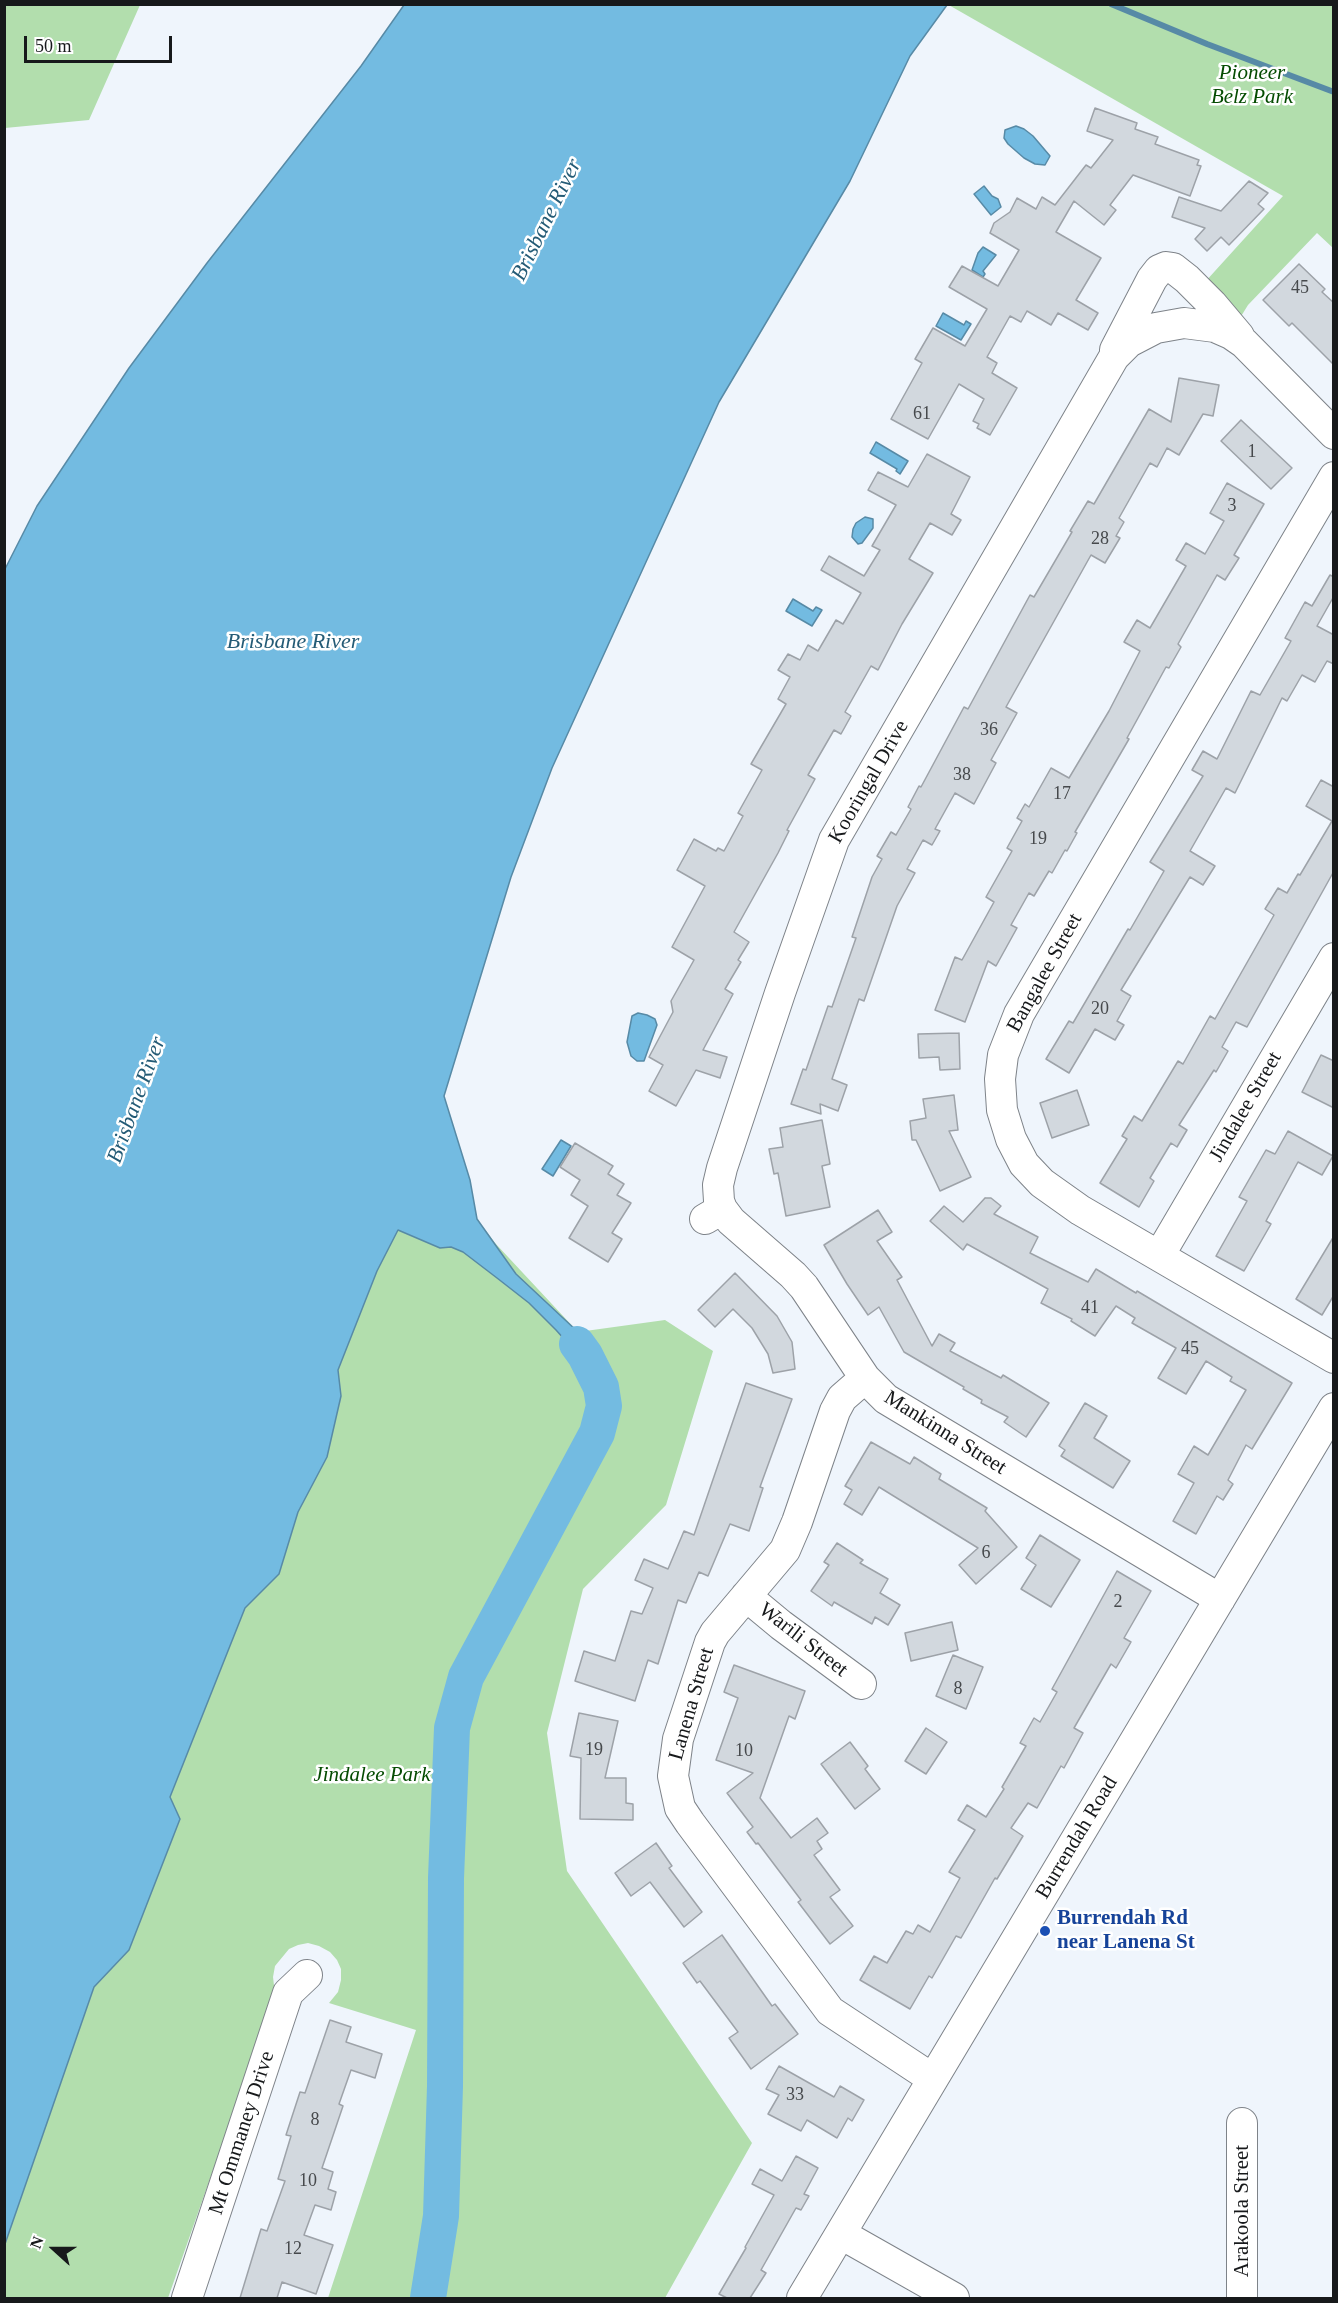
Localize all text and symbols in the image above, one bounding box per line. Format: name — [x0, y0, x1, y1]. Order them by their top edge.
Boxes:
scale bar — [27, 24, 176, 62]
text: 50 m — [35, 36, 72, 56]
park label: Pioneer Belz Park — [1211, 60, 1293, 110]
water label: Brisbane River — [506, 155, 588, 285]
house number: 45 — [1291, 277, 1309, 299]
house number: 61 — [913, 403, 931, 425]
house number: 1 — [1248, 441, 1256, 463]
house number: 3 — [1228, 495, 1236, 517]
house number: 28 — [1091, 528, 1109, 550]
water label: Brisbane River — [227, 629, 359, 655]
street label: Kooringal Drive — [824, 716, 914, 848]
house number: 36 — [980, 719, 998, 741]
house number: 38 — [953, 764, 971, 786]
house number: 17 — [1053, 783, 1071, 805]
house number: 19 — [1029, 828, 1047, 850]
street label: Bangalee Street — [1002, 909, 1088, 1037]
house number: 20 — [1091, 998, 1109, 1020]
water label: Brisbane River — [102, 1033, 172, 1167]
street label: Jindalee Street — [1204, 1047, 1288, 1167]
house number: 41 — [1081, 1297, 1099, 1319]
house number: 45 — [1181, 1338, 1199, 1360]
street label: Mankinna Street — [879, 1385, 1011, 1481]
house number: 6 — [982, 1542, 990, 1564]
house number: 2 — [1114, 1591, 1122, 1613]
street label: Warili Street — [753, 1597, 853, 1683]
street label: Lanena Street — [664, 1645, 720, 1763]
house number: 8 — [954, 1678, 962, 1700]
house number: 19 — [585, 1739, 603, 1761]
house number: 10 — [735, 1740, 753, 1762]
park label: Jindalee Park — [313, 1762, 431, 1788]
street label: Burrendah Road — [1031, 1772, 1123, 1904]
place label: Burrendah Rd near Lanena St — [1057, 1906, 1195, 1956]
marker: Burrendah Rd near Lanena St — [1038, 1924, 1052, 1938]
street label: Mt Ommaney Drive — [204, 2048, 280, 2218]
house number: 33 — [786, 2084, 804, 2106]
house number: 8 — [310, 2109, 320, 2131]
street label: Arakoola Street — [1229, 2145, 1255, 2277]
house number: 10 — [299, 2170, 317, 2192]
north arrow — [24, 2219, 84, 2279]
text: N — [27, 2234, 47, 2251]
house number: 12 — [284, 2238, 302, 2260]

